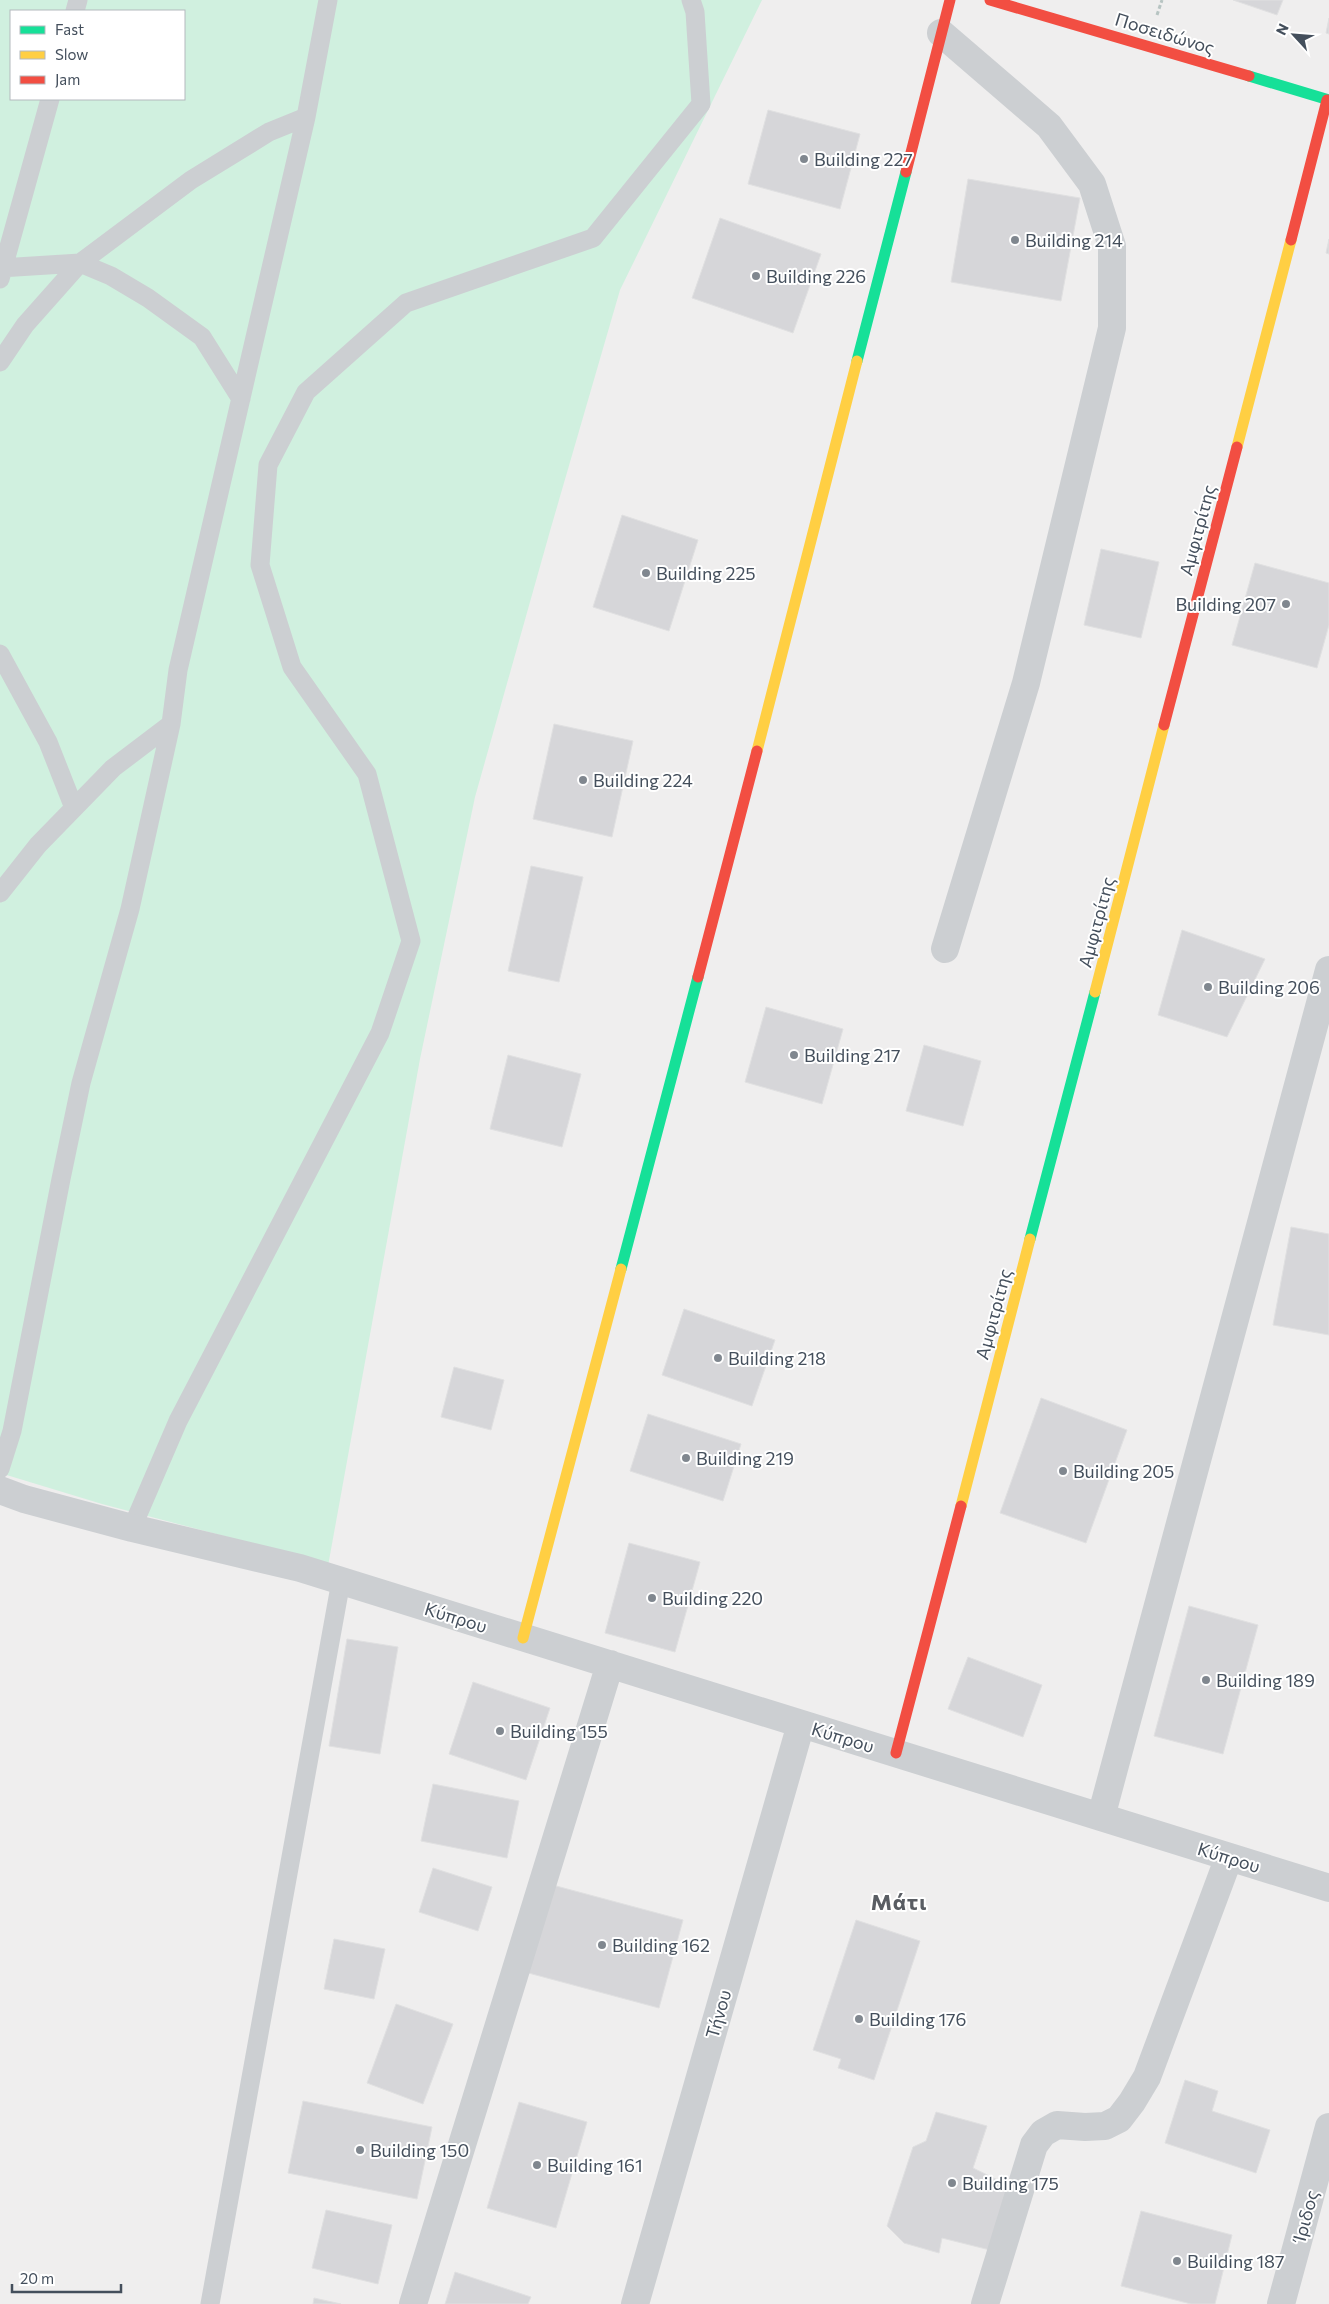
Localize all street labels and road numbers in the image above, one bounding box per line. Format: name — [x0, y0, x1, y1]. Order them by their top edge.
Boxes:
street label: Ποσειδώνος — [1113, 7, 1217, 59]
street label: Αμφιτρίτης — [1174, 482, 1220, 578]
street label: Αμφιτρίτης — [1073, 874, 1119, 970]
street label: Αμφιτρίτης — [970, 1266, 1016, 1362]
street label: Κύπρου — [422, 1597, 490, 1637]
street label: Κύπρου — [809, 1717, 877, 1757]
street label: Κύπρου — [1195, 1837, 1263, 1877]
street label: Τήνου — [701, 1987, 735, 2041]
street label: Ίριδος — [1287, 2188, 1322, 2246]

